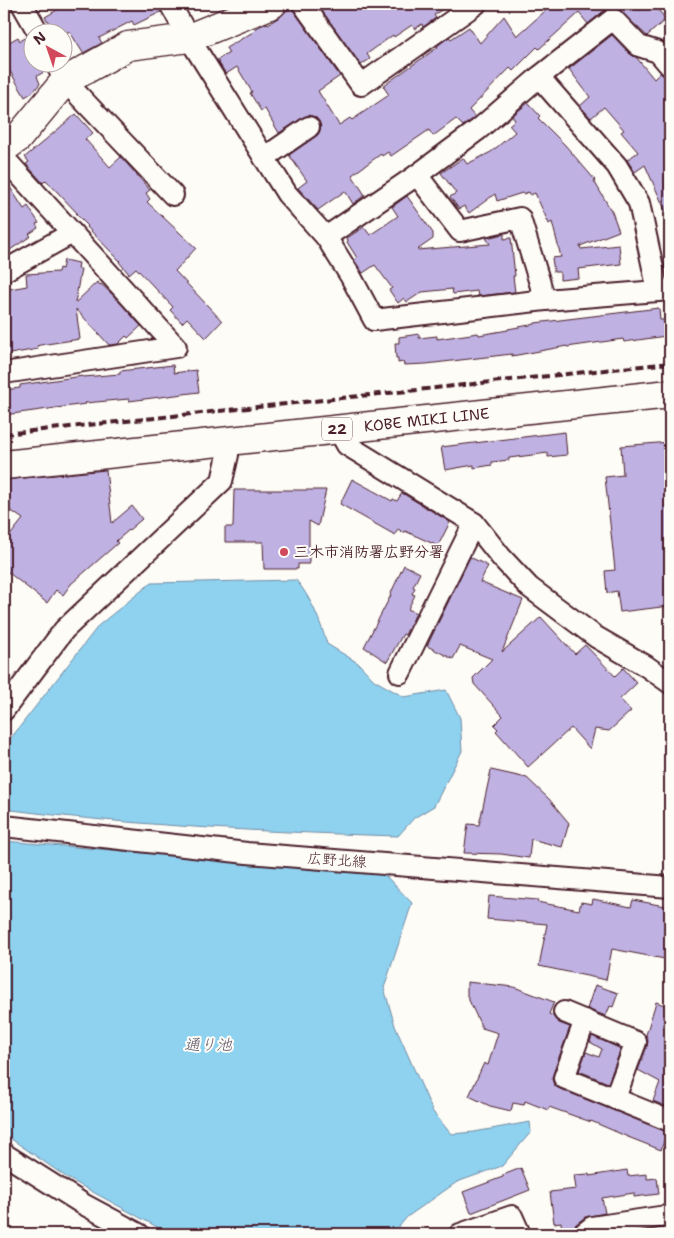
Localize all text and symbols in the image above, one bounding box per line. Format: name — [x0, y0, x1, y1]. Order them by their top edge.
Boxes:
north arrow — [22, 22, 72, 72]
text: N — [30, 28, 50, 49]
street label: KOBE MIKI LINE — [363, 403, 490, 437]
road number: 22 — [322, 418, 352, 440]
place label: 三木市消防署広野分署 — [294, 542, 444, 562]
marker: 三木市消防署広野分署 — [278, 546, 290, 558]
street label: 広野北線 — [306, 848, 368, 872]
water label: 通り池 — [184, 1034, 233, 1055]

